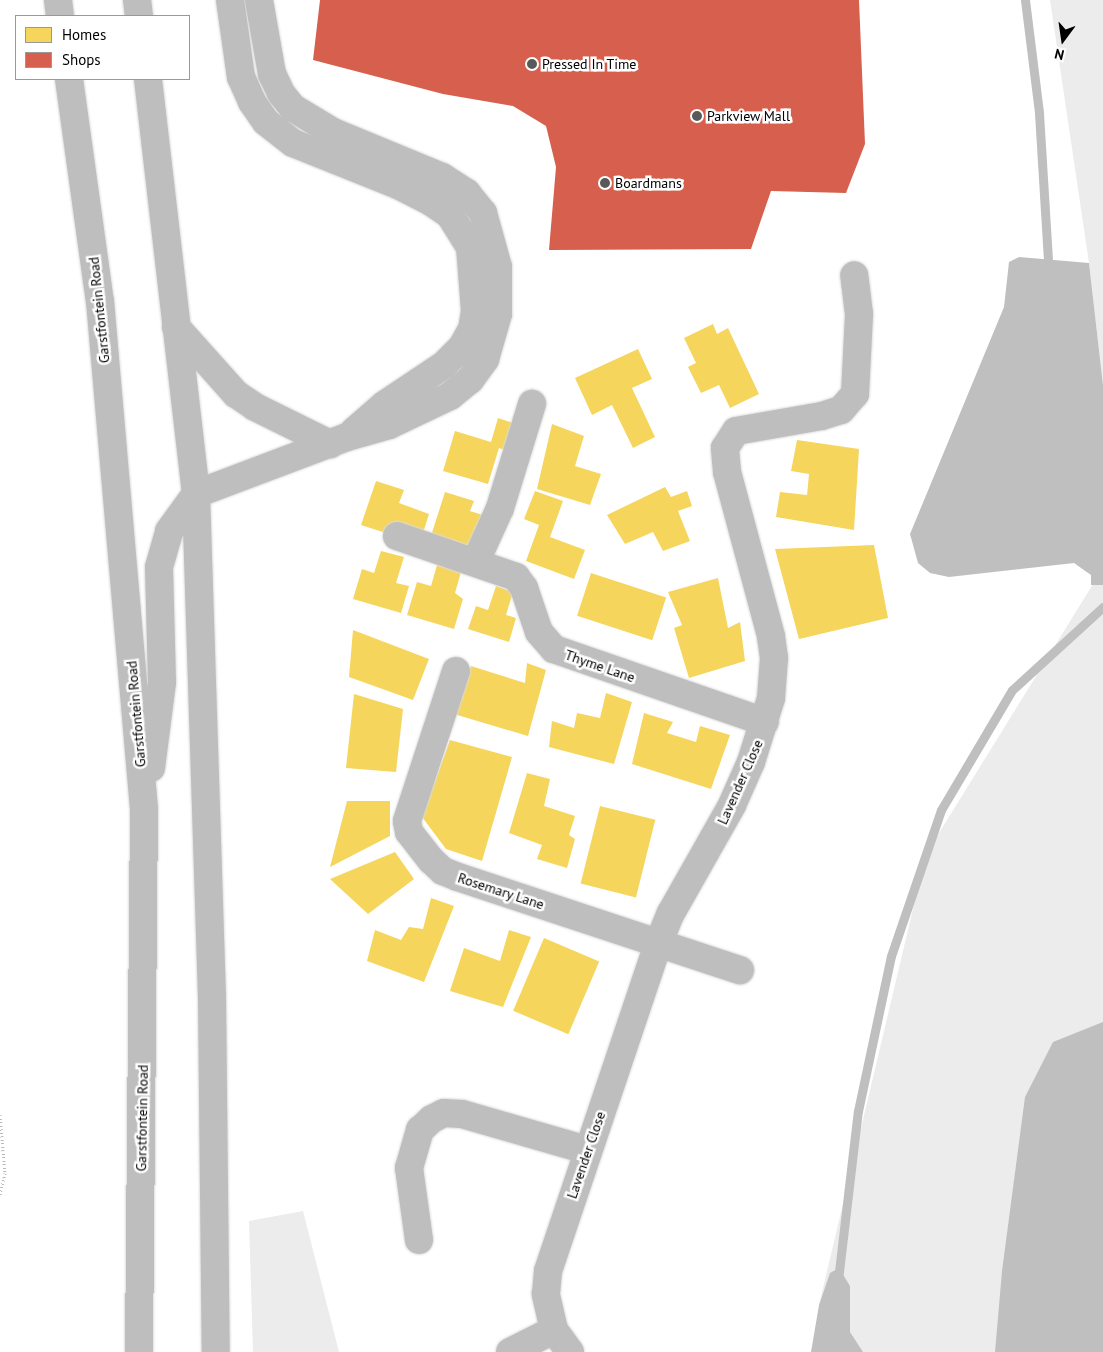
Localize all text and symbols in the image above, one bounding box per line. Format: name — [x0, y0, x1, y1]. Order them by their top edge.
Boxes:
legend — [15, 15, 190, 80]
north arrow — [1038, 15, 1088, 65]
text: Homes — [62, 25, 106, 44]
text: N — [1053, 45, 1066, 64]
text: Shops — [62, 50, 101, 69]
place label: Pressed In Time — [542, 56, 637, 72]
marker: Pressed In Time — [526, 58, 538, 70]
place label: Parkview Mall — [707, 108, 790, 124]
marker: Parkview Mall — [691, 110, 703, 122]
place label: Boardmans — [615, 175, 682, 191]
marker: Boardmans — [599, 177, 611, 189]
street label: Garstfontein Road — [85, 256, 113, 364]
street label: Thyme Lane — [563, 646, 637, 686]
street label: Garstfontein Road — [123, 660, 149, 768]
street label: Lavender Close — [714, 737, 766, 827]
street label: Rosemary Lane — [456, 869, 546, 913]
street label: Garstfontein Road — [133, 1064, 151, 1172]
street label: Lavender Close — [563, 1109, 609, 1201]

